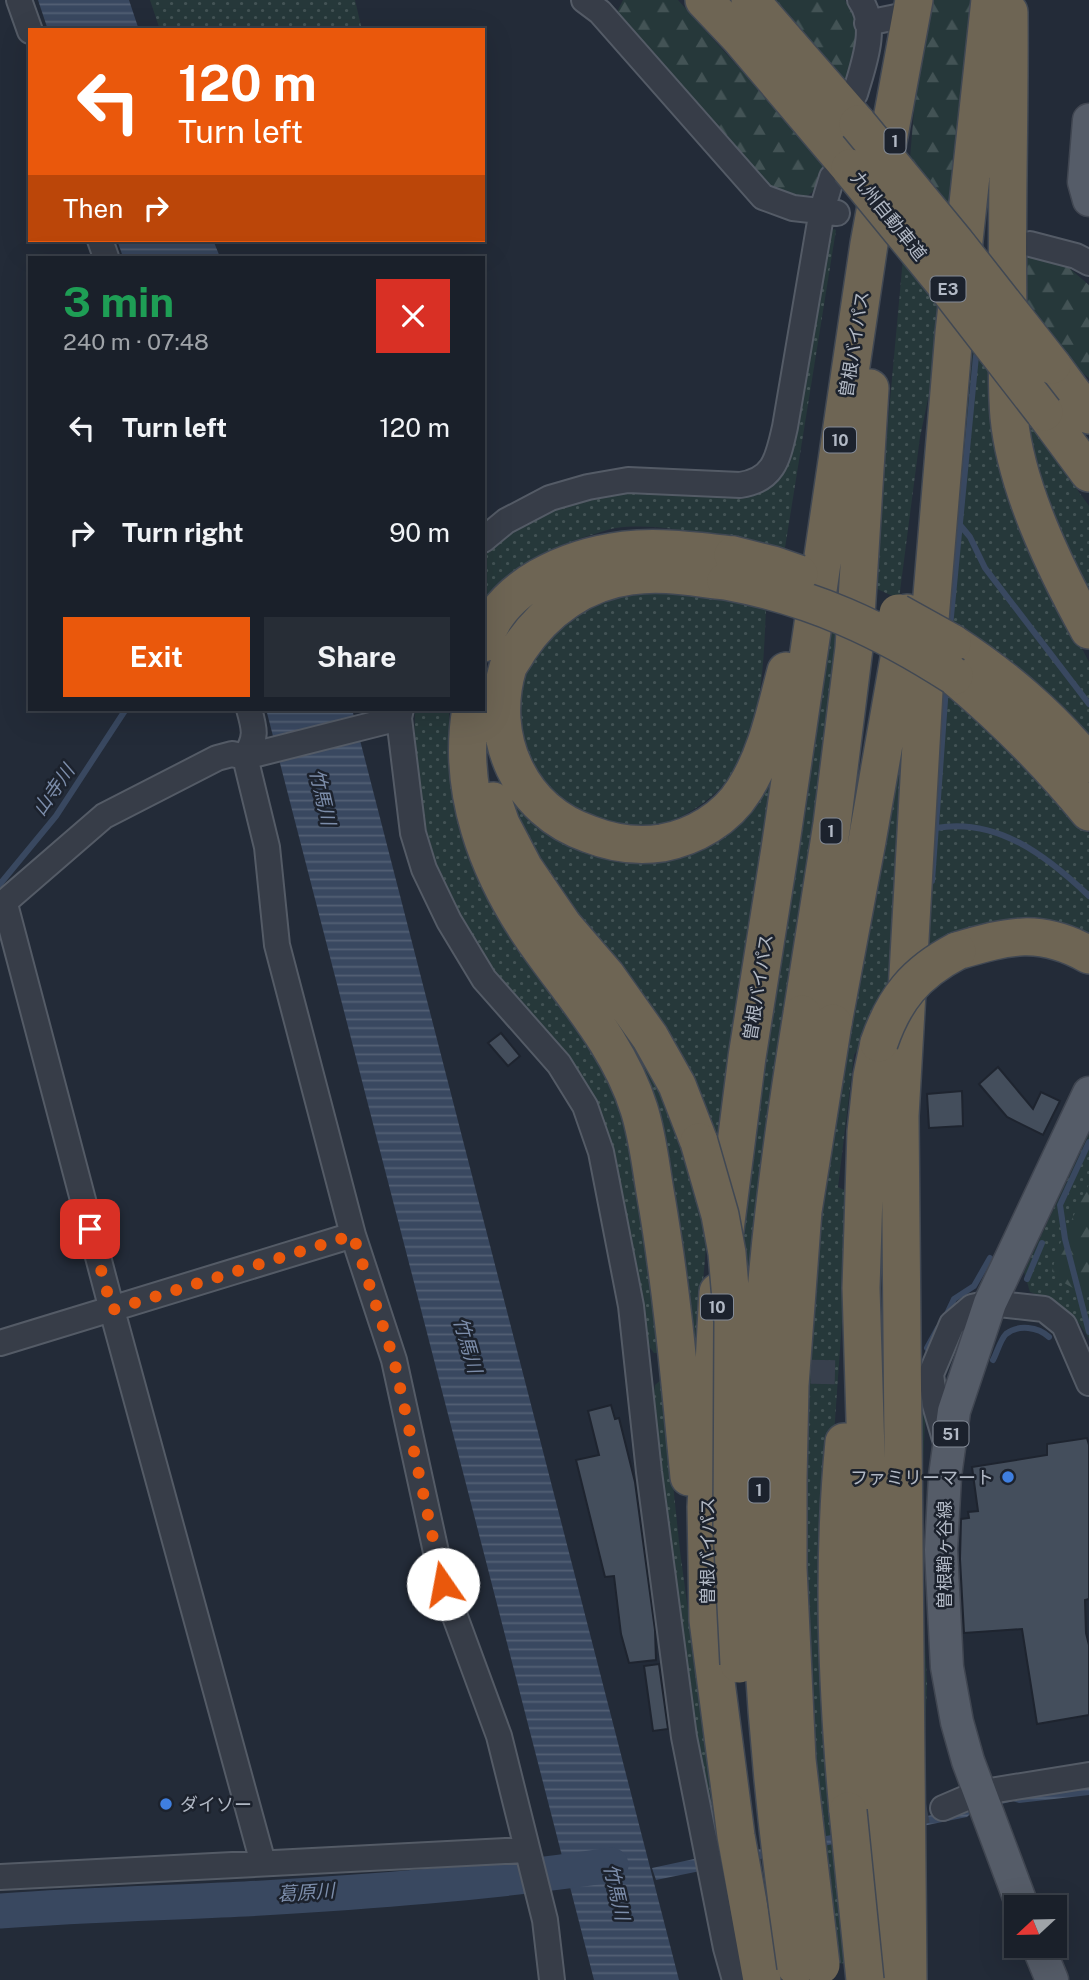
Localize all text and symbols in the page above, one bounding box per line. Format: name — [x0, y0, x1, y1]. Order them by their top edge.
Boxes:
text: 120 m — [178, 54, 317, 112]
icon: left — [63, 56, 154, 147]
text: Turn left — [178, 113, 303, 150]
road number: 1 — [884, 128, 906, 154]
street label: 九州自動車道 — [847, 167, 931, 265]
icon: right — [137, 189, 175, 227]
text: Then — [63, 193, 123, 224]
road number: E3 — [930, 276, 965, 302]
text: 3 min — [63, 277, 174, 326]
button: close — [376, 279, 450, 353]
street label: 曽根バイパス — [835, 289, 873, 399]
text: 240 m · 07:48 — [63, 328, 209, 355]
icon: left — [63, 409, 101, 447]
text: Turn left — [122, 412, 227, 443]
text: 120 m — [379, 412, 450, 443]
road number: 10 — [824, 428, 856, 452]
icon: right — [63, 514, 101, 552]
text: Turn right — [122, 517, 244, 548]
text: 90 m — [389, 517, 450, 548]
button: Exit — [63, 617, 250, 697]
button: Share — [264, 617, 450, 697]
water label: 山寺川 — [28, 759, 80, 820]
water label: 竹馬川 — [306, 767, 341, 829]
road number: 1 — [820, 818, 842, 844]
street label: 曽根バイパス — [739, 932, 777, 1042]
pin — [60, 1199, 120, 1259]
icon: arrive — [71, 1210, 109, 1248]
road number: 10 — [701, 1294, 733, 1320]
water label: 竹馬川 — [450, 1315, 487, 1377]
road number: 51 — [934, 1422, 968, 1446]
place label: ファミリーマート — [850, 1467, 994, 1488]
marker: ファミリーマート — [1000, 1469, 1016, 1485]
road number: 1 — [748, 1478, 770, 1502]
street label: 曽根バイパス — [697, 1497, 718, 1605]
street label: 曽根鞘ヶ谷線 — [934, 1501, 955, 1609]
position arrow — [406, 1547, 480, 1621]
place label: ダイソー — [180, 1794, 252, 1815]
marker: ダイソー — [158, 1796, 174, 1812]
water label: 竹馬川 — [600, 1862, 635, 1924]
water label: 葛原川 — [277, 1879, 337, 1905]
north arrow — [1004, 1895, 1068, 1958]
map controls — [1004, 1895, 1067, 1958]

